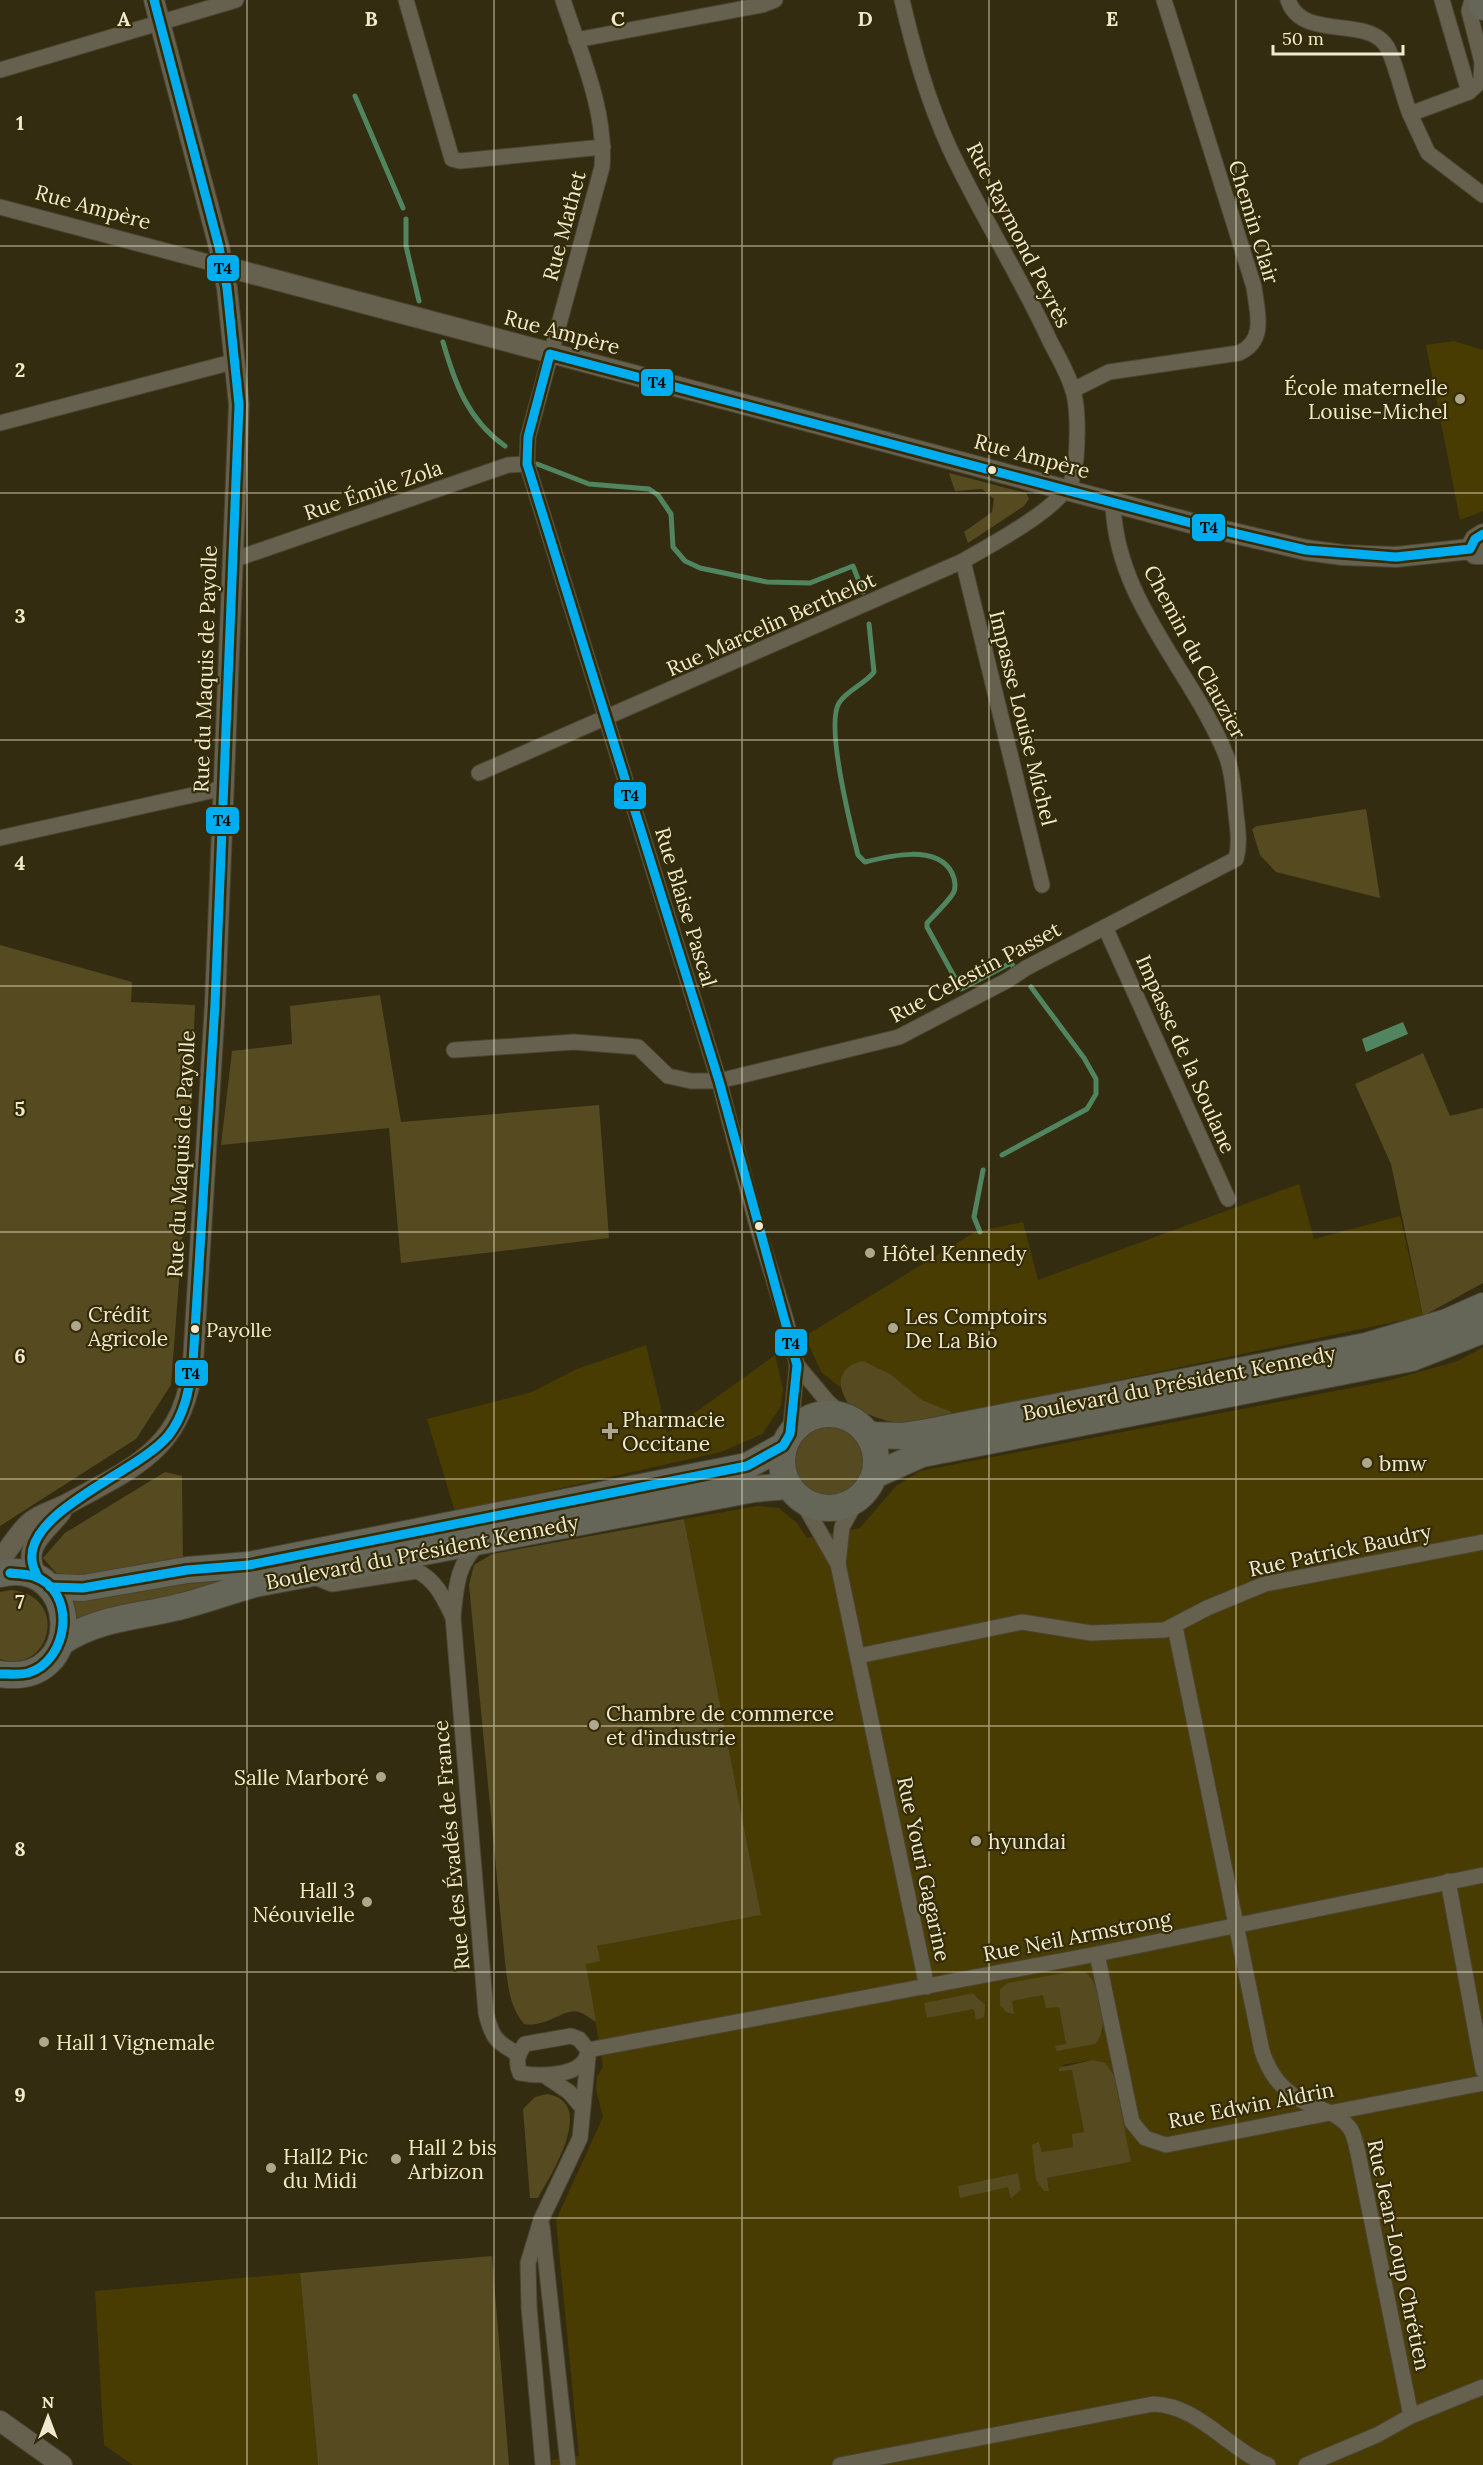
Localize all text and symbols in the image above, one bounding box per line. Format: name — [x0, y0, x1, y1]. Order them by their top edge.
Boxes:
text: A — [117, 6, 131, 31]
text: B — [364, 6, 378, 31]
text: C — [611, 6, 625, 31]
text: D — [857, 6, 873, 31]
text: E — [1106, 6, 1118, 31]
scale bar — [1273, 18, 1404, 56]
text: 50 m — [1282, 27, 1324, 50]
text: 1 — [16, 110, 24, 135]
street label: Rue Raymond Peyrès — [961, 138, 1077, 332]
street label: Chemin Clair — [1222, 157, 1286, 287]
street label: Rue Mathet — [536, 167, 592, 284]
street label: Rue Ampère — [32, 179, 154, 235]
line badge: T4 — [206, 254, 240, 282]
text: T4 — [214, 258, 233, 278]
street label: Rue Ampère — [501, 304, 623, 360]
text: 2 — [15, 357, 25, 382]
line badge: T4 — [640, 368, 674, 397]
text: T4 — [648, 372, 667, 392]
place label: École maternelle Louise-Michel — [1284, 374, 1448, 425]
marker: École maternelle Louise-Michel — [1453, 392, 1467, 406]
street label: Rue Ampère — [971, 428, 1093, 484]
street label: Rue Émile Zola — [300, 454, 446, 526]
unlabelled marker — [986, 464, 998, 476]
line badge: T4 — [1191, 513, 1226, 542]
text: T4 — [1200, 517, 1219, 537]
street label: Rue du Maquis de Payolle — [187, 545, 223, 793]
street label: Chemin du Clauzier — [1138, 560, 1252, 744]
street label: Rue Marcelin Berthelot — [662, 565, 880, 682]
text: 3 — [14, 603, 26, 628]
street label: Impasse Louise Michel — [983, 608, 1063, 828]
line badge: T4 — [613, 781, 647, 810]
text: T4 — [621, 785, 640, 805]
line badge: T4 — [205, 806, 240, 835]
text: T4 — [213, 810, 232, 830]
street label: Rue Blaise Pascal — [649, 824, 723, 990]
text: 4 — [15, 850, 26, 875]
street label: Rue Celestin Passet — [885, 915, 1066, 1029]
street label: Impasse de la Soulane — [1130, 951, 1242, 1157]
street label: Rue du Maquis de Payolle — [161, 1030, 201, 1278]
text: 5 — [15, 1096, 26, 1121]
unlabelled marker — [753, 1220, 765, 1232]
place label: Hôtel Kennedy — [882, 1240, 1027, 1267]
marker: Hôtel Kennedy — [863, 1246, 877, 1260]
place label: Crédit Agricole — [87, 1301, 168, 1352]
place label: Les Comptoirs De La Bio — [905, 1303, 1047, 1354]
place label: Payolle — [206, 1317, 272, 1342]
marker: Crédit Agricole — [69, 1319, 83, 1333]
marker: Les Comptoirs De La Bio — [886, 1321, 900, 1335]
marker: Payolle — [189, 1323, 201, 1335]
line badge: T4 — [774, 1328, 808, 1357]
text: T4 — [782, 1333, 801, 1353]
street label: Boulevard du Président Kennedy — [1020, 1339, 1338, 1427]
text: 6 — [14, 1343, 26, 1368]
line badge: T4 — [174, 1359, 209, 1387]
text: T4 — [182, 1363, 201, 1383]
place label: Pharmacie Occitane — [622, 1406, 725, 1457]
marker: Pharmacie Occitane — [603, 1424, 617, 1438]
place label: bmw — [1379, 1450, 1427, 1477]
marker: bmw — [1360, 1456, 1374, 1470]
street label: Boulevard du Président Kennedy — [263, 1508, 581, 1596]
street label: Rue Patrick Baudry — [1246, 1517, 1434, 1583]
text: 7 — [15, 1589, 25, 1614]
place label: Chambre de commerce et d'industrie — [606, 1700, 834, 1751]
marker: Chambre de commerce et d'industrie — [587, 1718, 601, 1732]
street label: Rue des Évadés de France — [427, 1719, 475, 1971]
place label: Salle Marboré — [234, 1764, 369, 1791]
marker: Salle Marboré — [374, 1770, 388, 1784]
street label: Rue Youri Gagarine — [891, 1774, 957, 1964]
place label: hyundai — [988, 1828, 1066, 1855]
marker: hyundai — [969, 1834, 983, 1848]
text: 8 — [14, 1836, 26, 1861]
place label: Hall 3 Néouvielle — [253, 1877, 355, 1928]
marker: Hall 3 Néouvielle — [360, 1895, 374, 1909]
street label: Rue Neil Armstrong — [980, 1904, 1174, 1968]
place label: Hall 1 Vignemale — [56, 2029, 215, 2056]
marker: Hall 1 Vignemale — [37, 2035, 51, 2049]
street label: Rue Edwin Aldrin — [1166, 2076, 1336, 2134]
text: 9 — [14, 2082, 26, 2107]
place label: Hall 2 bis Arbizon — [407, 2134, 497, 2185]
street label: Rue Jean-Loup Chrétien — [1361, 2137, 1437, 2373]
place label: Hall2 Pic du Midi — [283, 2143, 368, 2194]
marker: Hall 2 bis Arbizon — [389, 2152, 403, 2166]
marker: Hall2 Pic du Midi — [264, 2161, 278, 2175]
north arrow — [18, 2387, 78, 2447]
text: N — [42, 2392, 54, 2412]

